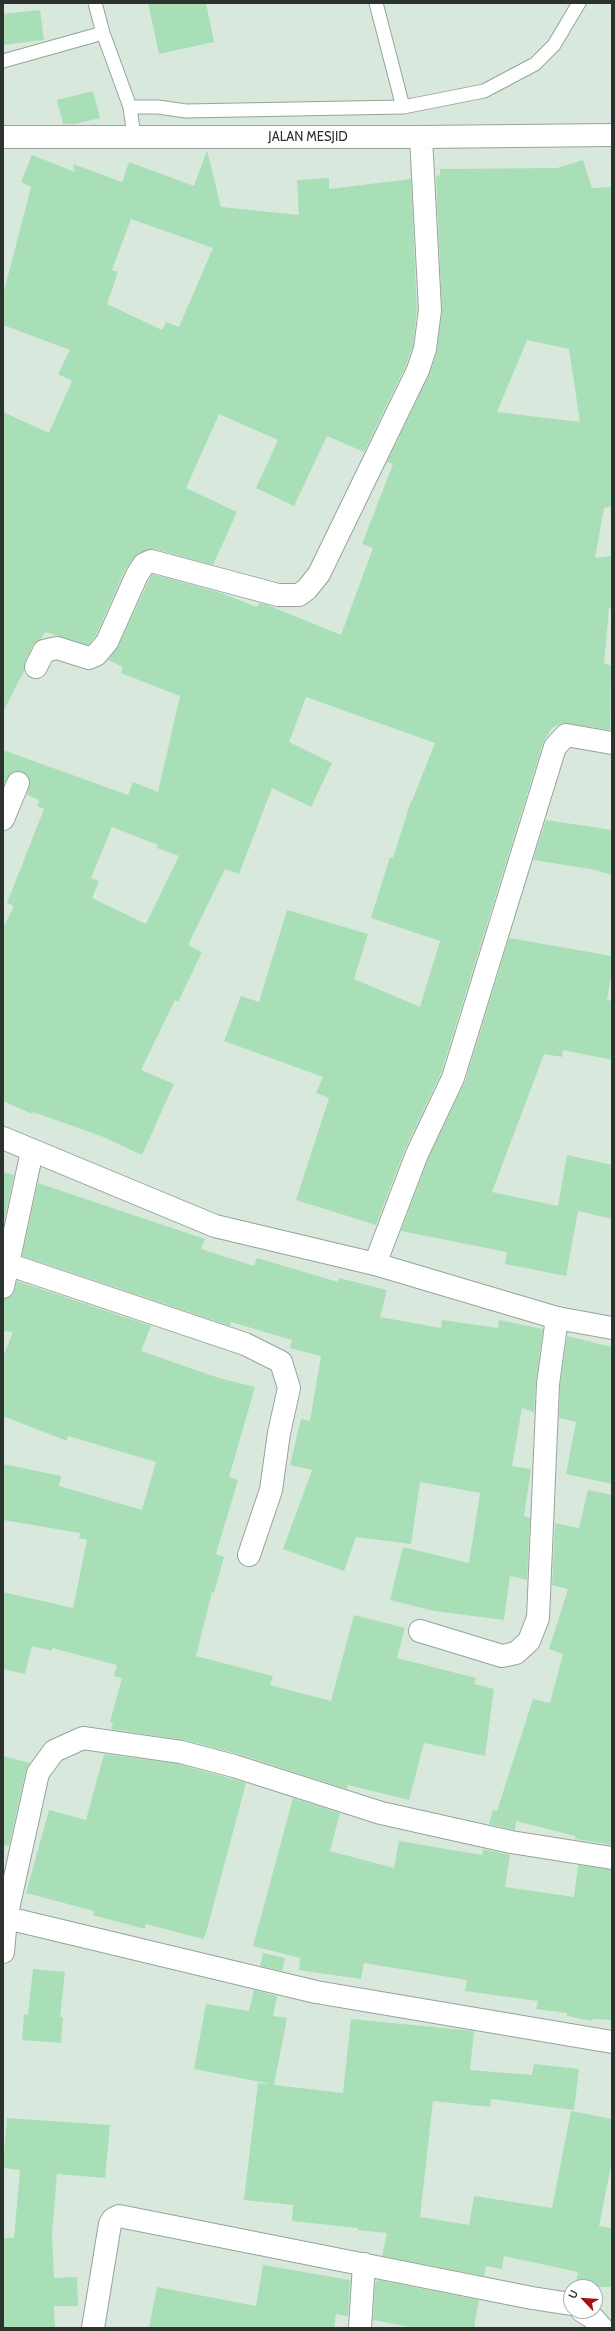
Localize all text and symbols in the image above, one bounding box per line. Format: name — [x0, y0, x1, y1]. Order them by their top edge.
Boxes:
street label: JALAN MESJID — [268, 129, 348, 145]
north arrow — [563, 2279, 603, 2319]
text: U — [565, 2288, 581, 2301]

